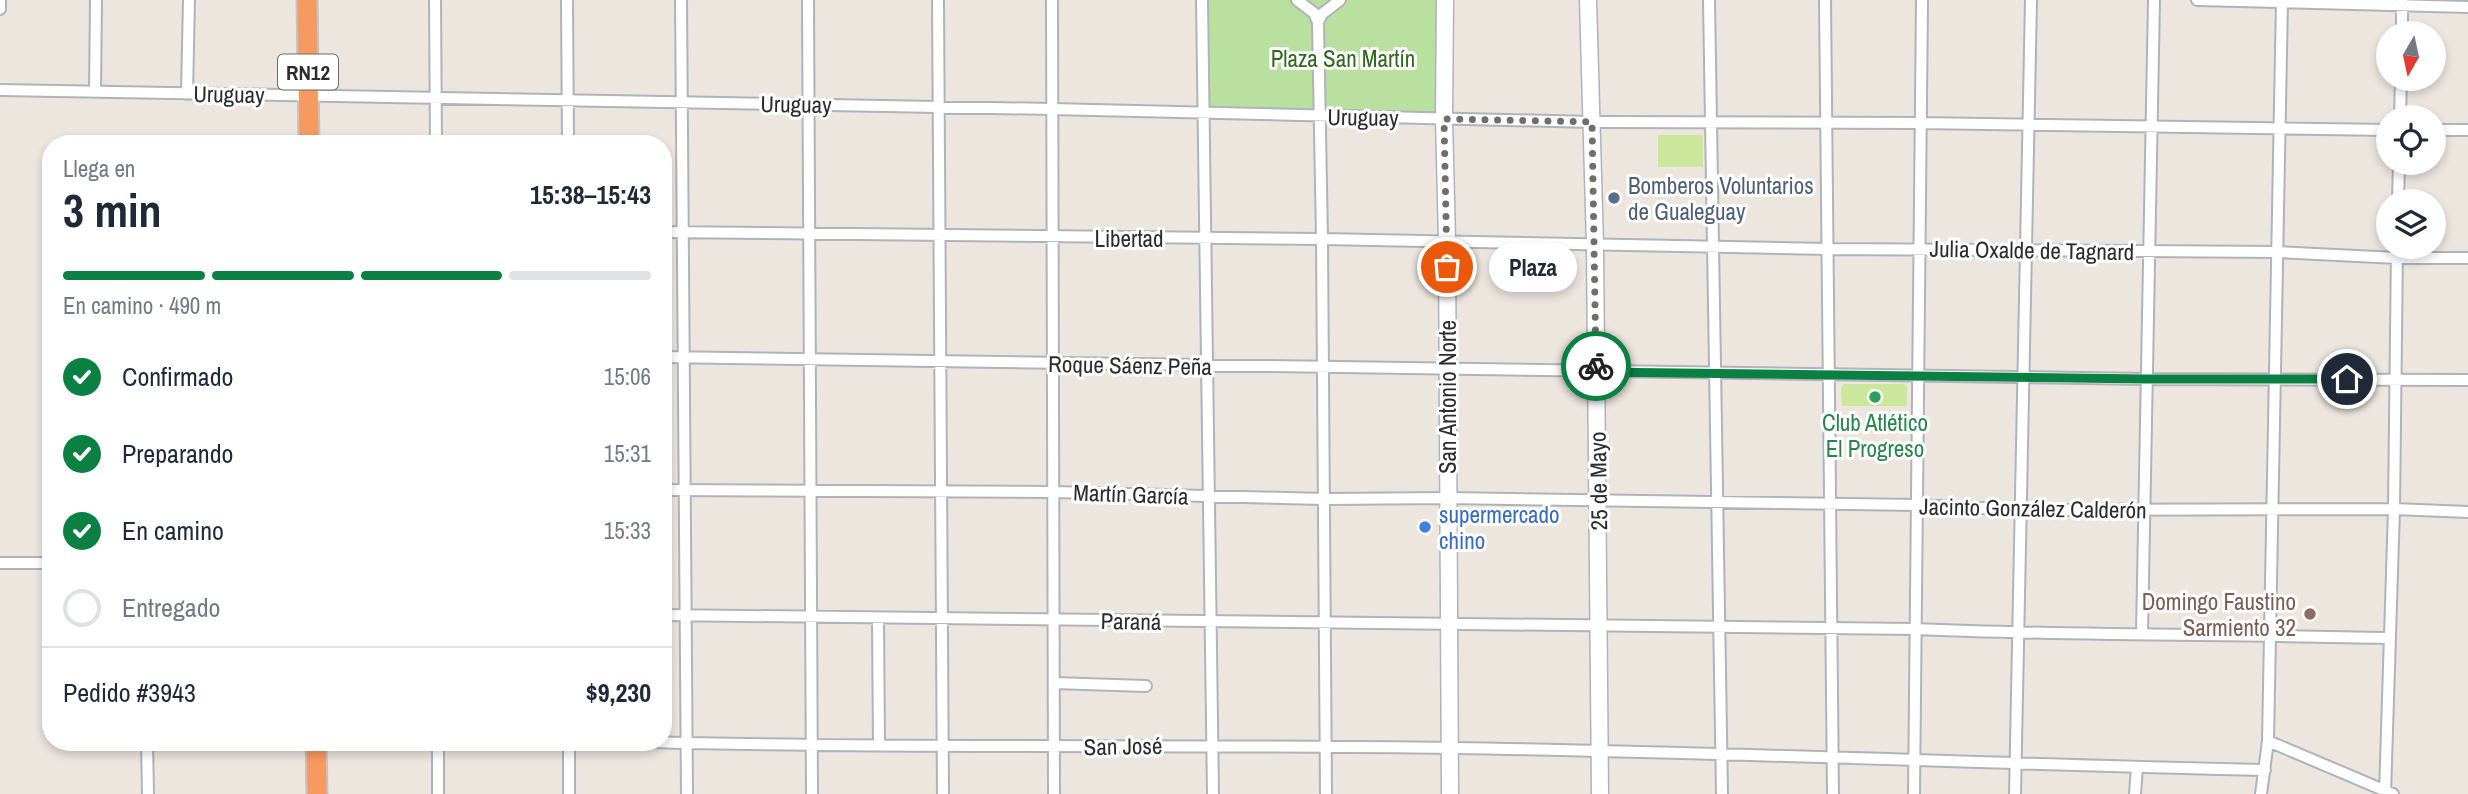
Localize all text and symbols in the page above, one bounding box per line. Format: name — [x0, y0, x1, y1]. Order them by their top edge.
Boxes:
north arrow — [2376, 21, 2446, 91]
map controls — [2376, 21, 2446, 259]
park label: Plaza San Martín — [1271, 43, 1415, 74]
road number: RN12 — [278, 55, 338, 90]
street label: Uruguay — [193, 78, 265, 110]
street label: Uruguay — [760, 88, 832, 120]
street label: Uruguay — [1327, 101, 1399, 133]
button: locate — [2376, 105, 2446, 175]
text: Llega en — [63, 153, 135, 184]
place label: Bomberos Voluntarios de Gualeguay — [1628, 170, 1814, 227]
text: 15:38–15:43 — [530, 177, 651, 212]
text: 3 min — [63, 179, 162, 241]
button: layers — [2376, 189, 2446, 259]
marker: Bomberos Voluntarios de Gualeguay — [1606, 190, 1622, 206]
street label: Libertad — [1094, 223, 1164, 254]
street label: Julia Oxalde de Tagnard — [1929, 233, 2135, 267]
pin — [1417, 237, 1477, 297]
callout: Plaza — [1489, 243, 1576, 292]
icon: bag — [1428, 248, 1466, 286]
text: Plaza — [1509, 252, 1557, 283]
text: En camino · 490 m — [63, 290, 221, 321]
street label: San Antonio Norte — [1432, 320, 1463, 474]
courier — [1561, 331, 1631, 401]
icon: bike — [1577, 347, 1615, 385]
street label: Roque Sáenz Peña — [1048, 348, 1213, 382]
pin — [2317, 349, 2377, 409]
icon: check — [63, 358, 101, 396]
text: Confirmado — [122, 359, 233, 394]
icon: home — [2328, 360, 2366, 398]
text: 15:06 — [604, 361, 651, 392]
marker: Club Atlético El Progreso — [1867, 389, 1883, 405]
place label: Club Atlético El Progreso — [1822, 407, 1928, 464]
street label: 25 de Mayo — [1582, 431, 1614, 531]
icon: check — [63, 435, 101, 473]
text: Preparando — [122, 436, 233, 471]
text: 15:31 — [604, 438, 651, 469]
street label: Martín García — [1073, 476, 1190, 512]
street label: Jacinto González Calderón — [1919, 491, 2147, 525]
place label: supermercado chino — [1439, 499, 1560, 556]
icon: check — [63, 512, 101, 550]
text: En camino — [122, 513, 224, 548]
text: 15:33 — [604, 515, 651, 546]
marker: supermercado chino — [1417, 519, 1433, 535]
place label: Domingo Faustino Sarmiento 32 — [2142, 586, 2296, 643]
text: Entregado — [122, 590, 220, 625]
street label: Paraná — [1100, 605, 1162, 637]
marker: Domingo Faustino Sarmiento 32 — [2302, 606, 2318, 622]
text: Pedido #3943 — [63, 675, 196, 710]
text: $9,230 — [586, 675, 651, 710]
street label: San José — [1083, 730, 1163, 762]

